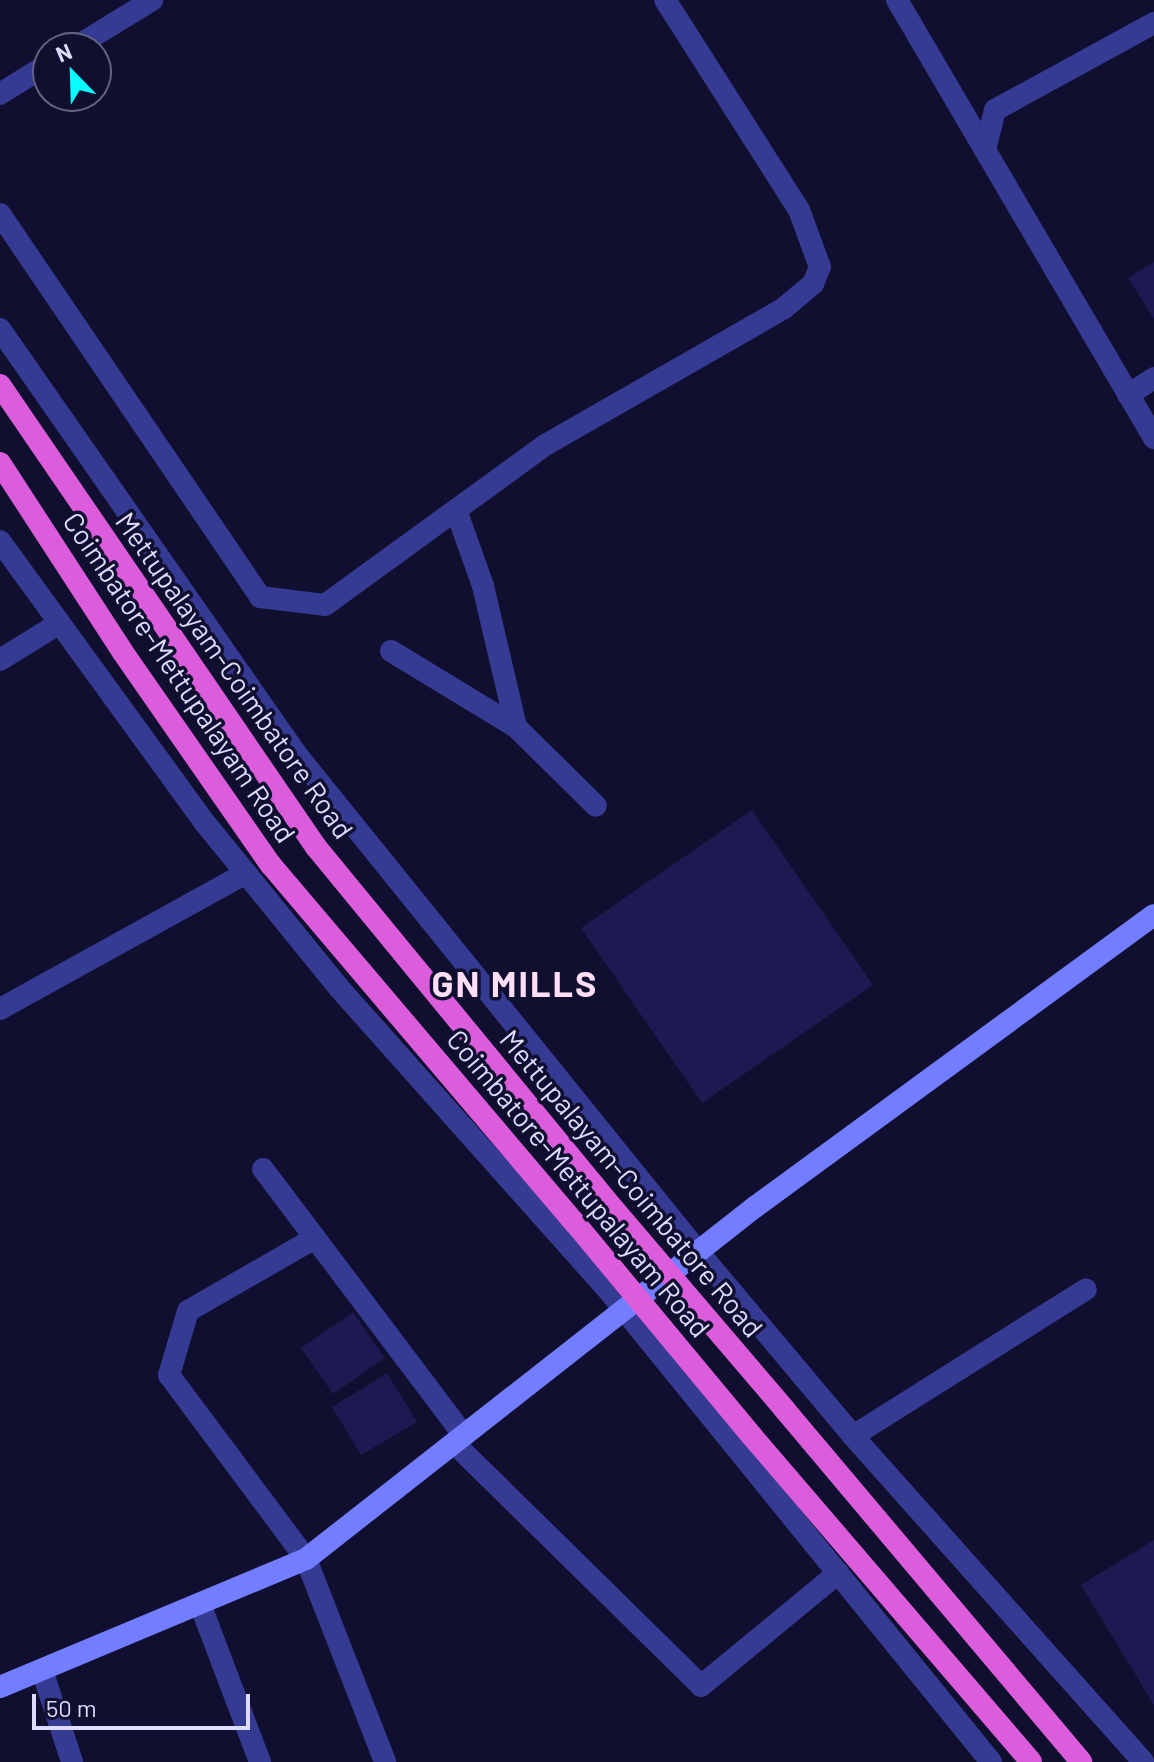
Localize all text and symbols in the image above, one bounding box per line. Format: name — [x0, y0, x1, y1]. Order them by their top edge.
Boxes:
north arrow — [32, 32, 112, 112]
text: N — [52, 37, 75, 67]
street label: Coimbatore-Mettupalayam Road — [57, 505, 303, 849]
street label: Mettupalayam-Coimbatore Road — [109, 505, 361, 845]
district label: GN MILLS — [432, 961, 598, 1005]
street label: Coimbatore-Mettupalayam Road — [440, 1022, 718, 1344]
street label: Mettupalayam-Coimbatore Road — [494, 1022, 770, 1344]
scale bar — [36, 1678, 254, 1728]
text: 50 m — [46, 1693, 97, 1722]

